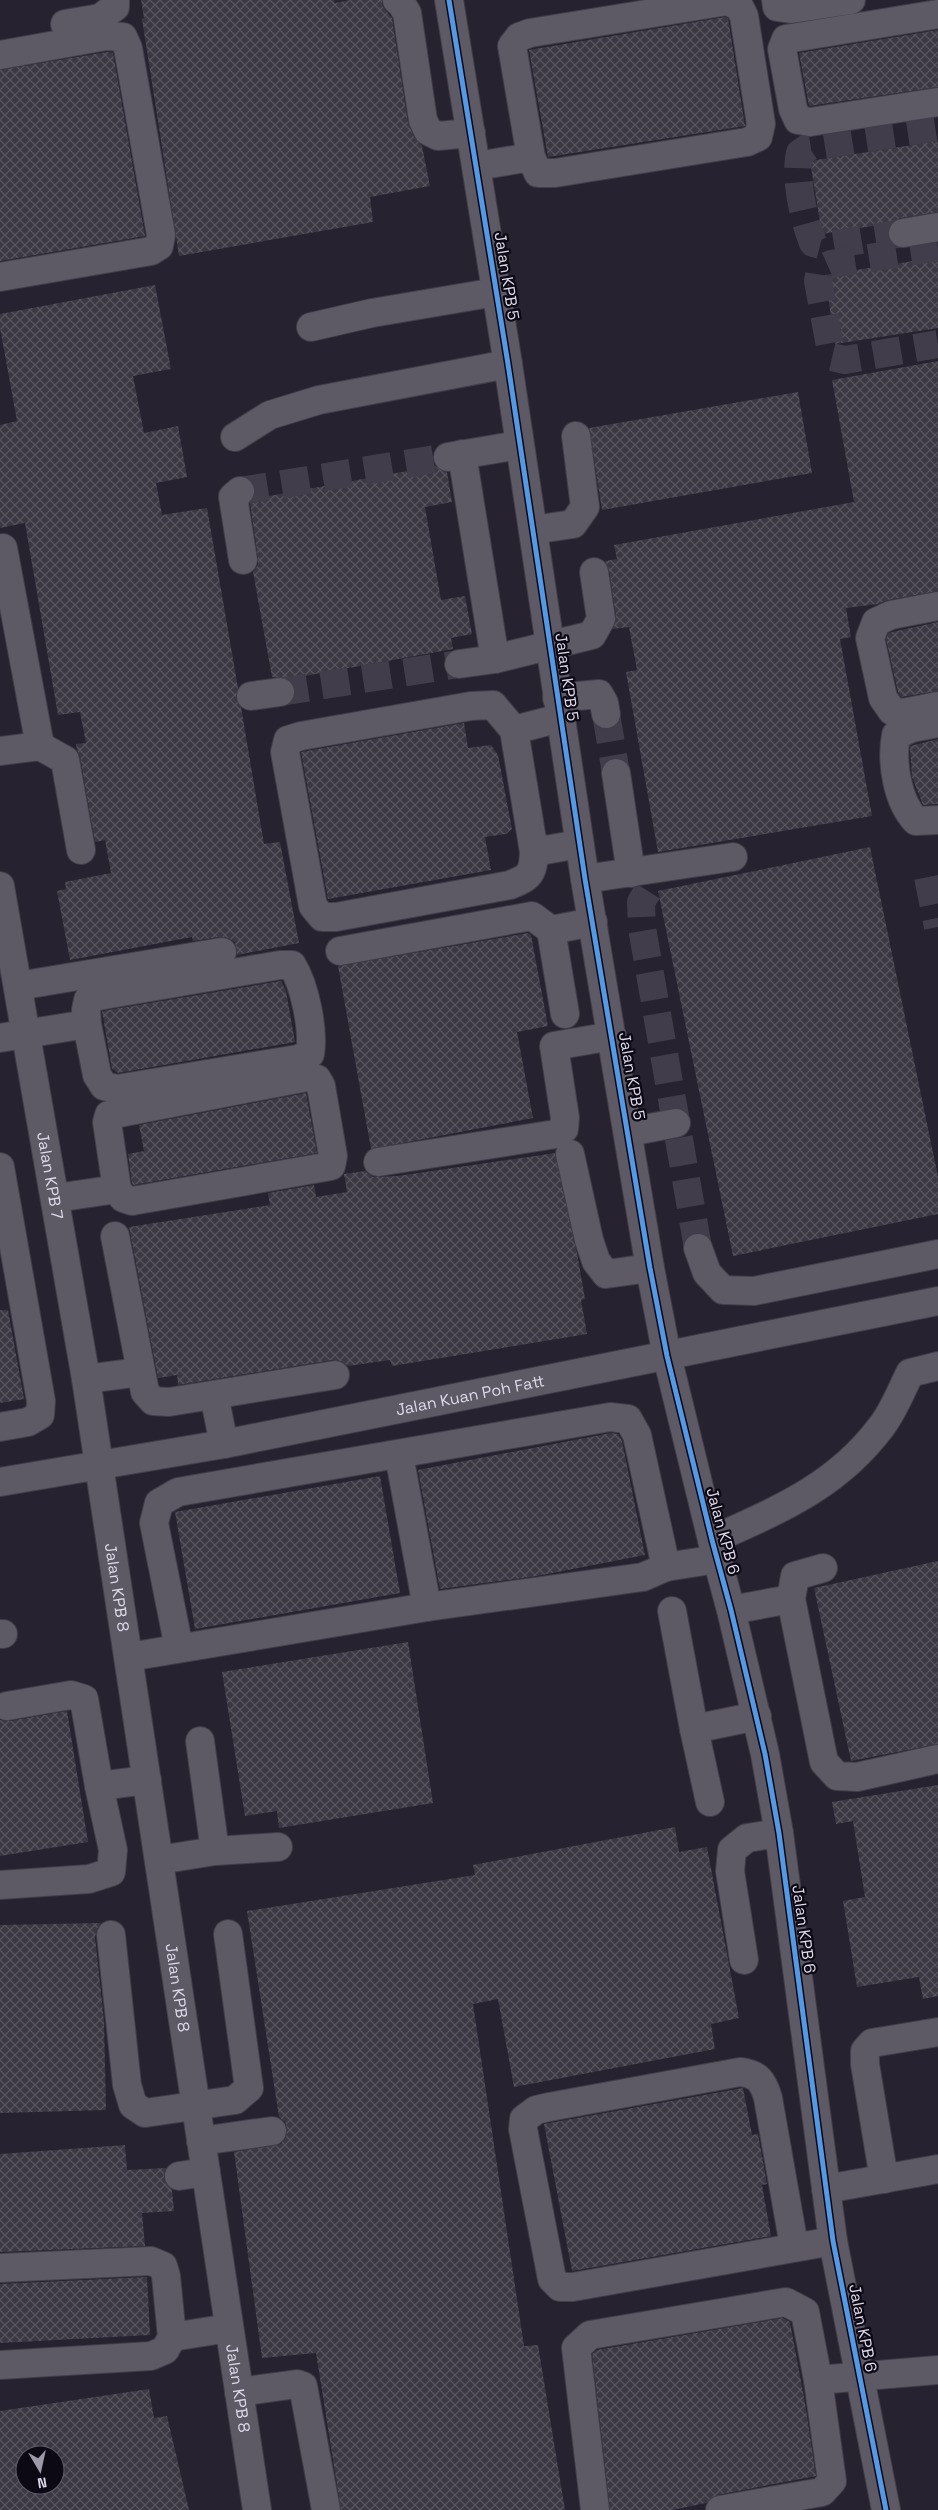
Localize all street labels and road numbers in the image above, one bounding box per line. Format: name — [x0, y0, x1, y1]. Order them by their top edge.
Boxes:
street label: Jalan KPB 5 — [490, 230, 524, 322]
street label: Jalan KPB 5 — [550, 632, 584, 722]
street label: Jalan KPB 5 — [614, 1030, 650, 1122]
street label: Jalan KPB 7 — [33, 1130, 68, 1221]
street label: Jalan Kuan Poh Fatt — [394, 1370, 546, 1420]
street label: Jalan KPB 6 — [701, 1485, 745, 1577]
street label: Jalan KPB 8 — [100, 1541, 135, 1633]
street label: Jalan KPB 6 — [787, 1883, 821, 1975]
street label: Jalan KPB 8 — [161, 1942, 195, 2033]
street label: Jalan KPB 6 — [844, 2282, 882, 2374]
street label: Jalan KPB 8 — [222, 2342, 256, 2434]

